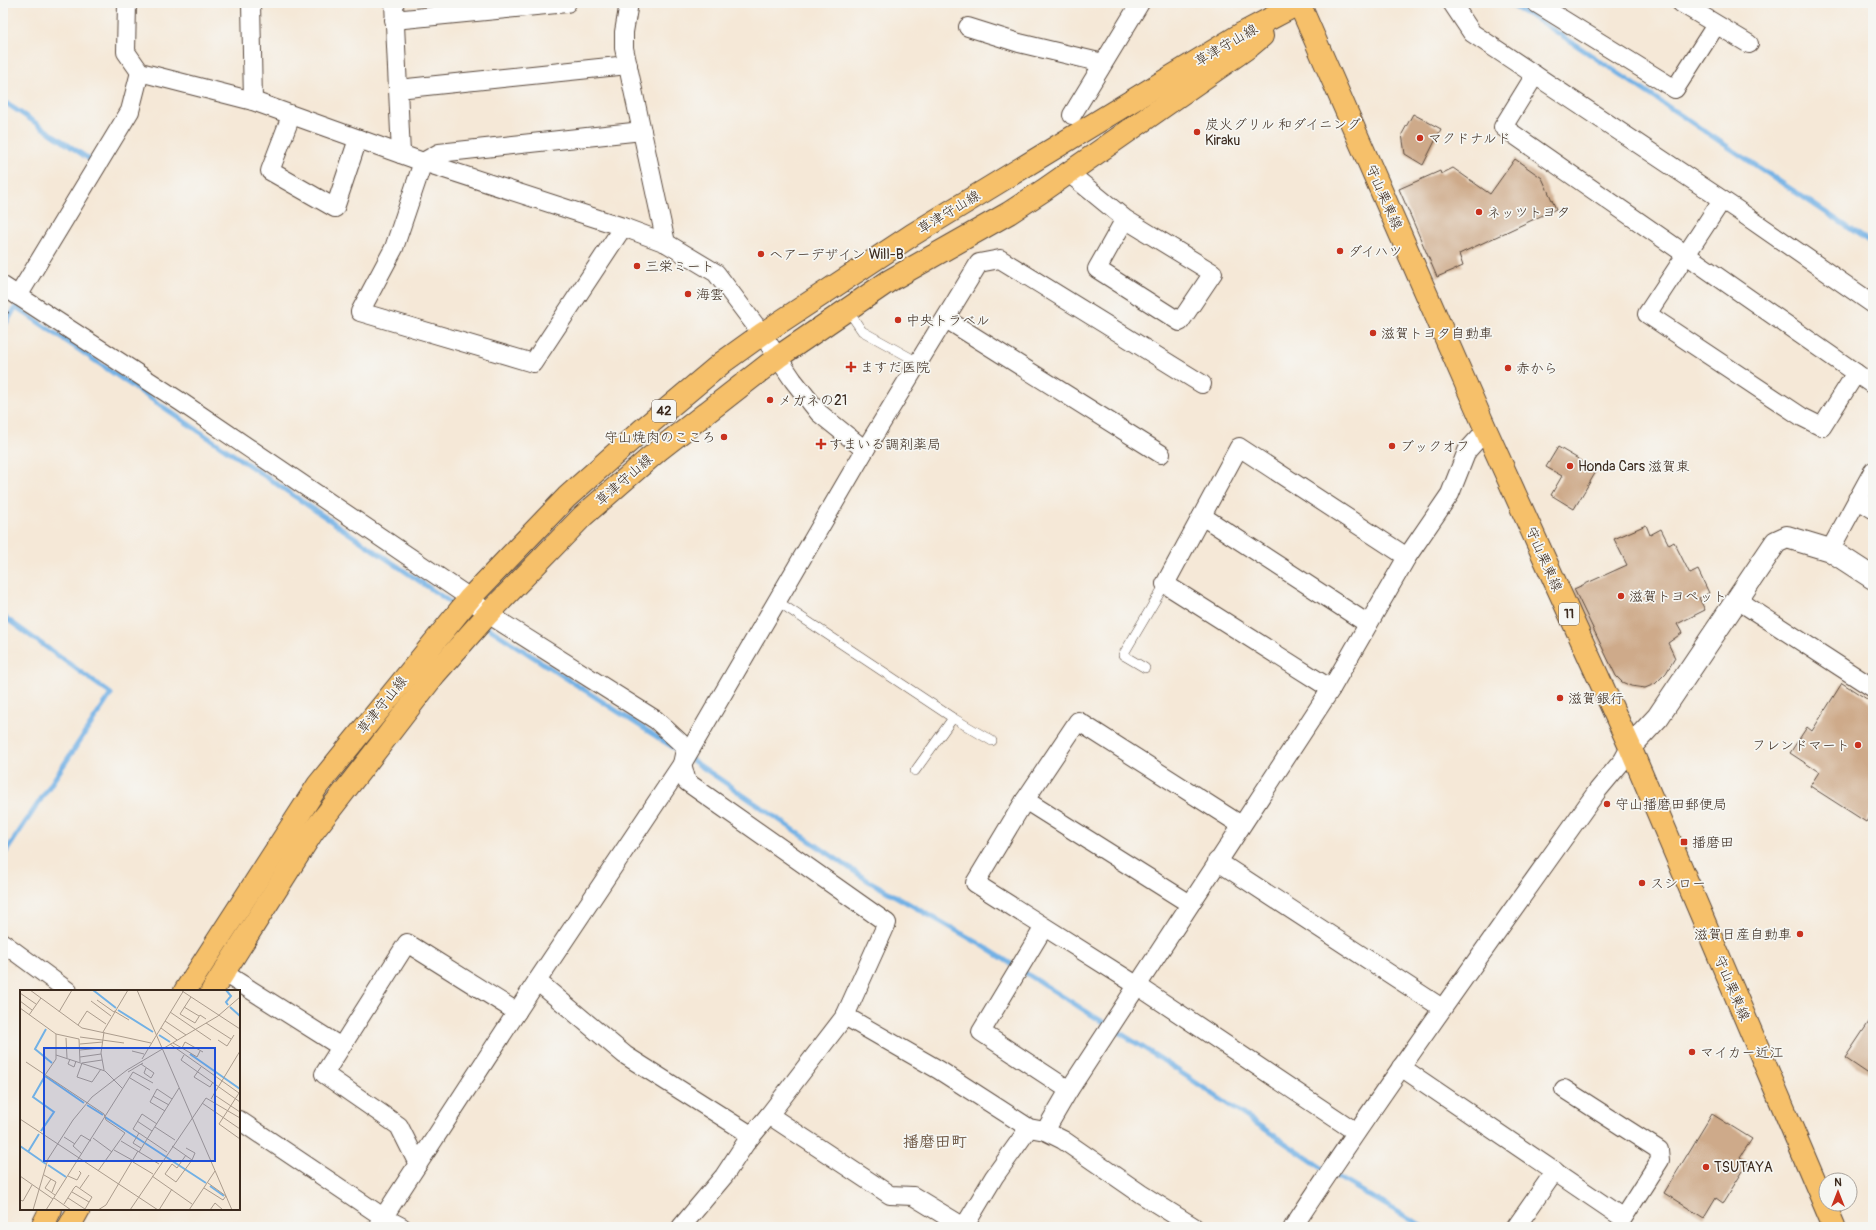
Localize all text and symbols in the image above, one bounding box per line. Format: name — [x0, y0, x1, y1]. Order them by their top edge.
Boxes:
street label: 草津守山線 — [1191, 20, 1261, 70]
place label: 炭火グリル 和ダイニング Kiraku — [1205, 116, 1361, 149]
marker: 炭火グリル 和ダイニング Kiraku — [1192, 127, 1202, 137]
place label: マクドナルド — [1428, 130, 1511, 147]
marker: マクドナルド — [1415, 133, 1425, 143]
street label: 守山栗東線 — [1362, 162, 1406, 232]
street label: 草津守山線 — [915, 187, 983, 237]
place label: ネッツトヨタ — [1487, 204, 1570, 221]
marker: ネッツトヨタ — [1474, 207, 1484, 217]
place label: ダイハツ — [1348, 243, 1403, 260]
place label: ヘアーデザイン Will-B — [769, 246, 904, 263]
marker: ダイハツ — [1335, 246, 1345, 256]
marker: ヘアーデザイン Will-B — [756, 249, 766, 259]
place label: 三栄ミート — [645, 258, 715, 275]
marker: 三栄ミート — [632, 261, 642, 271]
place label: 海雲 — [696, 286, 724, 303]
marker: 海雲 — [683, 289, 693, 299]
place label: 中央トラベル — [906, 312, 990, 329]
marker: 中央トラベル — [893, 315, 903, 325]
place label: 滋賀トヨタ自動車 — [1381, 325, 1493, 342]
marker: 滋賀トヨタ自動車 — [1368, 328, 1378, 338]
place label: ますだ医院 — [860, 359, 930, 376]
place label: 赤から — [1516, 360, 1558, 377]
marker: ますだ医院 — [845, 361, 857, 373]
marker: 赤から — [1503, 363, 1513, 373]
place label: メガネの21 — [778, 392, 847, 409]
marker: メガネの21 — [765, 395, 775, 405]
road number: 42 — [652, 400, 676, 422]
place label: 守山焼肉のこころ — [604, 429, 716, 446]
marker: 守山焼肉のこころ — [719, 432, 729, 442]
place label: すまいる調剤薬局 — [829, 436, 941, 453]
place label: ブックオフ — [1400, 438, 1470, 455]
marker: すまいる調剤薬局 — [816, 439, 826, 449]
marker: ブックオフ — [1387, 441, 1397, 451]
street label: 草津守山線 — [592, 451, 656, 509]
place label: Honda Cars 滋賀東 — [1578, 458, 1690, 475]
marker: Honda Cars 滋賀東 — [1565, 461, 1575, 471]
street label: 守山栗東線 — [1522, 524, 1566, 594]
place label: 滋賀トヨペット — [1629, 588, 1727, 605]
marker: 滋賀トヨペット — [1616, 591, 1626, 601]
road number: 11 — [1559, 603, 1579, 625]
street label: 草津守山線 — [353, 672, 411, 738]
place label: 滋賀銀行 — [1568, 690, 1624, 707]
marker: 滋賀銀行 — [1555, 693, 1565, 703]
place label: フレンドマート — [1752, 737, 1850, 754]
marker: フレンドマート — [1853, 740, 1863, 750]
place label: 守山播磨田郵便局 — [1615, 796, 1727, 813]
marker: 守山播磨田郵便局 — [1602, 799, 1612, 809]
place label: 播磨田 — [1692, 834, 1734, 851]
marker: 播磨田 — [1679, 837, 1689, 847]
place label: スシロー — [1650, 875, 1706, 892]
marker: スシロー — [1637, 878, 1647, 888]
place label: 滋賀日産自動車 — [1694, 926, 1792, 943]
marker: 滋賀日産自動車 — [1795, 929, 1805, 939]
street label: 守山栗東線 — [1711, 952, 1753, 1024]
inset map — [20, 990, 240, 1210]
place label: マイカー近江 — [1700, 1044, 1783, 1061]
marker: マイカー近江 — [1687, 1047, 1697, 1057]
district label: 播磨田町 — [903, 1132, 967, 1152]
place label: TSUTAYA — [1714, 1159, 1773, 1176]
marker: TSUTAYA — [1701, 1162, 1711, 1172]
north arrow — [1818, 1172, 1858, 1212]
text: N — [1834, 1176, 1842, 1189]

